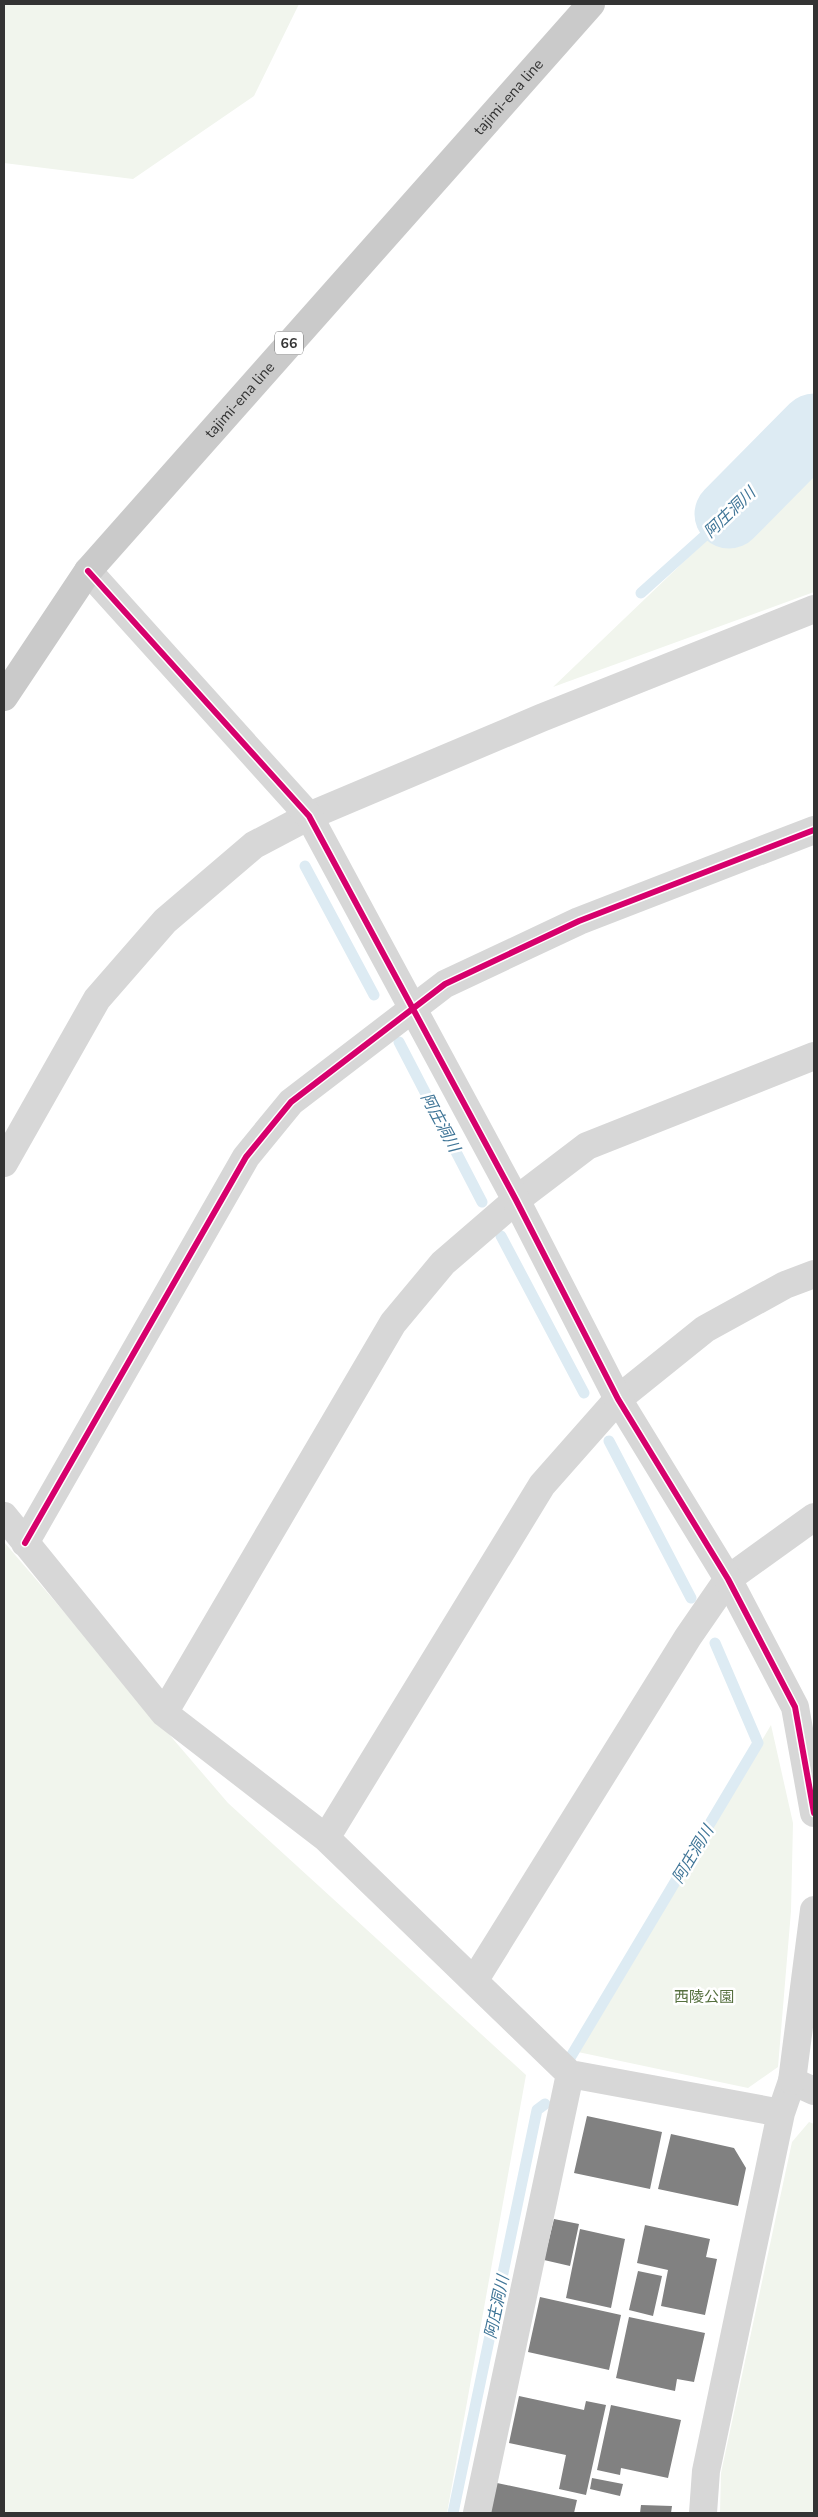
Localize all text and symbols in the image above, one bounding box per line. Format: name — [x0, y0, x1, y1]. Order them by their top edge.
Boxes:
street label: tajimi-ena line — [469, 55, 548, 140]
road number: 66 — [275, 332, 303, 354]
street label: tajimi-ena line — [200, 357, 279, 443]
water label: 阿庄洞川 — [699, 481, 762, 543]
water label: 阿庄洞川 — [415, 1089, 466, 1158]
water label: 阿庄洞川 — [667, 1820, 720, 1888]
park label: 西陵公園 — [674, 1987, 734, 2007]
water label: 阿庄洞川 — [480, 2272, 515, 2341]

